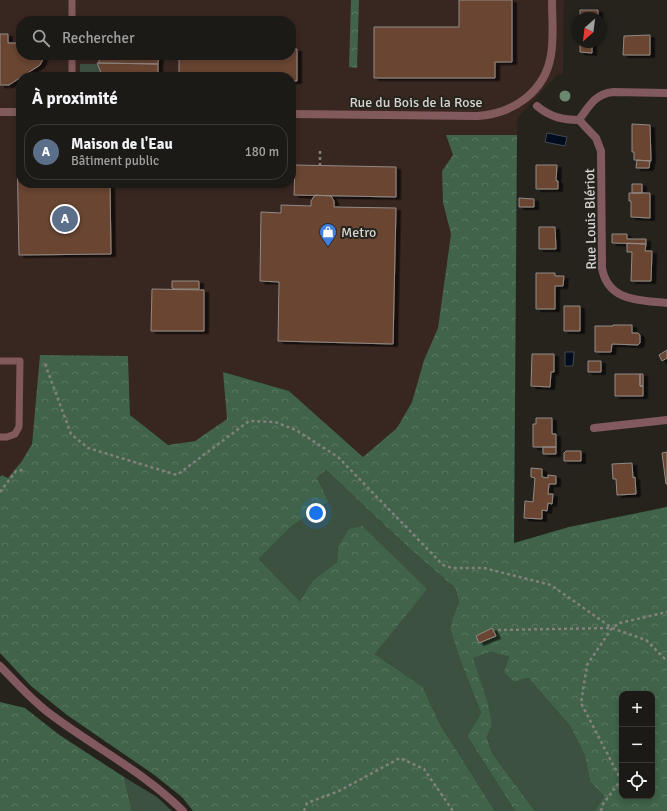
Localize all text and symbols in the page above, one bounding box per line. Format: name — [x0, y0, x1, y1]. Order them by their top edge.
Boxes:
north arrow — [571, 12, 607, 48]
search box — [16, 16, 296, 60]
icon: search — [30, 27, 52, 49]
text: Rechercher — [62, 29, 135, 47]
text: À proximité — [32, 88, 118, 109]
street label: Rue du Bois de la Rose — [349, 94, 483, 111]
text: Maison de l'Eau — [71, 135, 173, 153]
text: A — [42, 144, 50, 160]
text: 180 m — [245, 144, 279, 160]
text: Bâtiment public — [71, 153, 159, 169]
street label: Rue Louis Blériot — [581, 168, 600, 270]
pin: A — [52, 204, 78, 234]
shop icon: Metro — [318, 222, 338, 247]
place label: Metro — [341, 224, 376, 241]
your location — [306, 503, 326, 523]
map controls — [619, 691, 655, 799]
button: + — [619, 691, 655, 727]
button: − — [619, 727, 655, 763]
button: locate — [619, 763, 655, 799]

